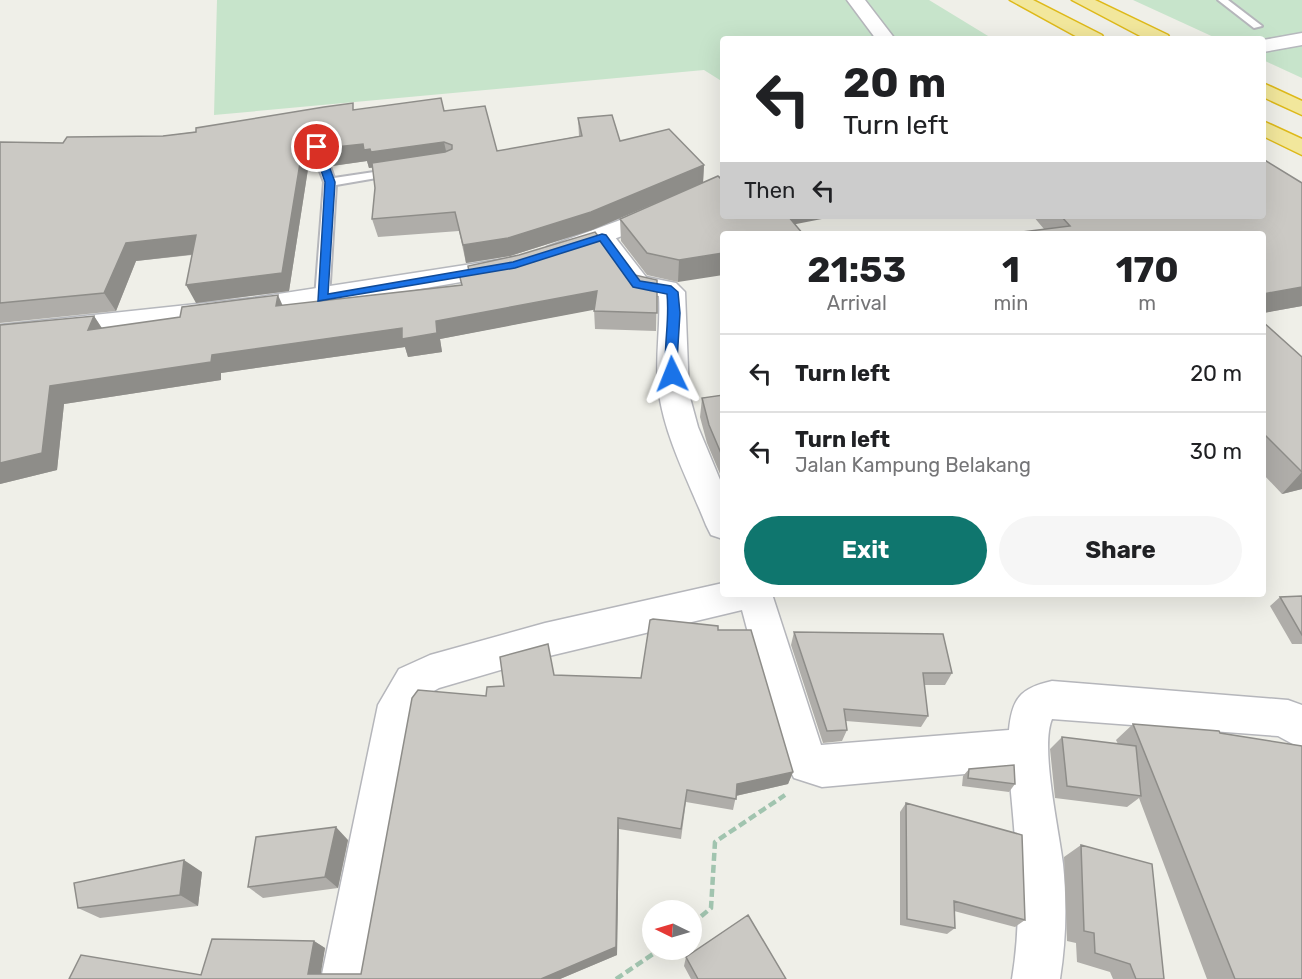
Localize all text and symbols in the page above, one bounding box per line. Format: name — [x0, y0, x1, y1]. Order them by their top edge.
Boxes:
text: 20 m — [843, 58, 946, 108]
icon: left — [744, 60, 822, 138]
text: Turn left — [843, 109, 948, 141]
pin — [291, 121, 342, 172]
icon: arrive — [300, 130, 333, 163]
icon: left — [807, 174, 840, 207]
text: Then — [744, 177, 795, 204]
text: 21:53 — [807, 248, 906, 291]
text: 1 — [1002, 248, 1020, 291]
text: 170 — [1116, 248, 1179, 291]
text: Arrival — [827, 291, 887, 315]
text: min — [994, 291, 1028, 315]
text: m — [1138, 291, 1156, 315]
position arrow — [640, 342, 704, 406]
icon: left — [744, 357, 777, 390]
text: Turn left — [795, 360, 890, 387]
text: 20 m — [1190, 360, 1242, 387]
text: Turn left — [795, 426, 890, 453]
icon: left — [744, 435, 777, 468]
text: 30 m — [1190, 438, 1242, 465]
text: Jalan Kampung Belakang — [795, 453, 1031, 477]
button: Exit — [744, 516, 987, 585]
button: Share — [999, 516, 1242, 585]
north arrow — [642, 900, 702, 960]
map controls — [642, 900, 702, 960]

